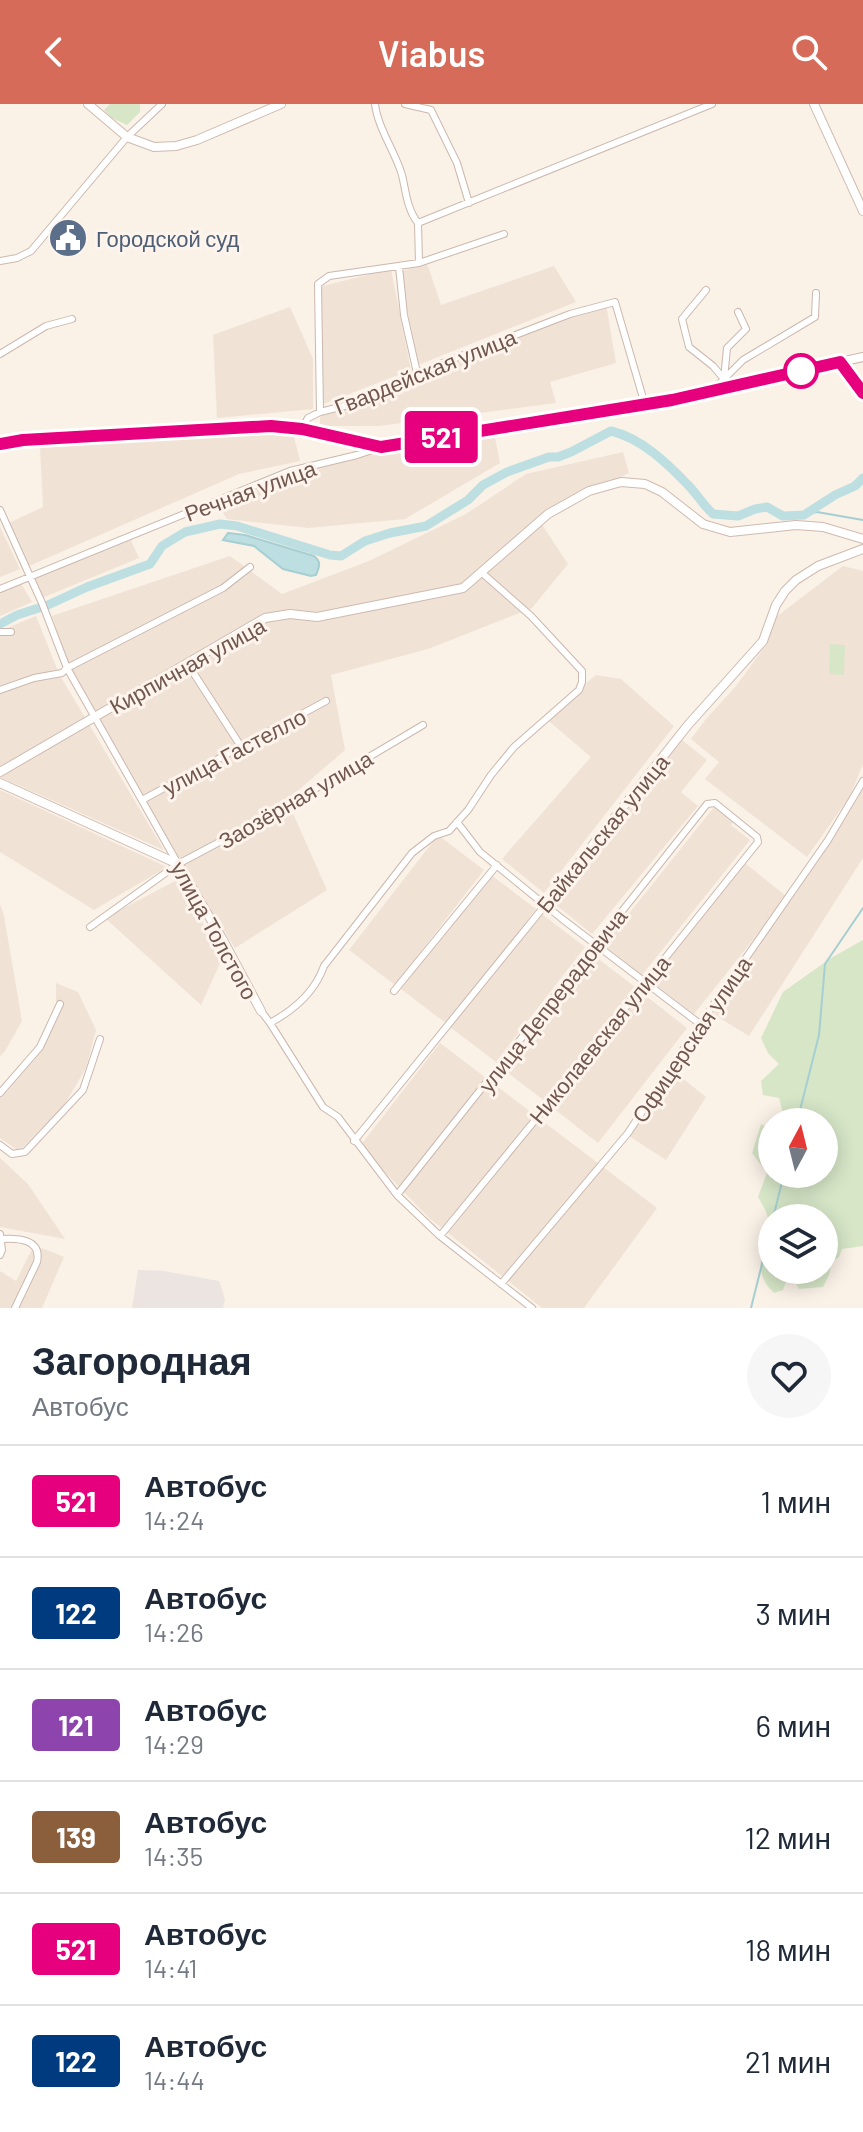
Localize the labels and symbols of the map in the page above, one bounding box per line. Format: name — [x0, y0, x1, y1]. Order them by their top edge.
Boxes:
public building icon: Городской суд — [47, 217, 89, 259]
place label: Городской суд — [96, 225, 240, 252]
street label: Гвардейская улица — [330, 322, 521, 420]
unlabelled marker — [784, 354, 818, 388]
line badge: 521 — [395, 411, 487, 463]
street label: Речная улица — [181, 454, 320, 527]
street label: Кирпичная улица — [105, 611, 271, 719]
street label: улица Гастелло — [158, 702, 310, 801]
street label: Заозёрная улица — [213, 744, 378, 854]
street label: Байкальская улица — [530, 748, 675, 918]
street label: улица Толстого — [165, 856, 264, 1004]
street label: улица Депрерадовича — [472, 903, 633, 1098]
street label: Николаевская улица — [523, 949, 676, 1129]
street label: Офицерская улица — [626, 950, 757, 1127]
north arrow — [758, 1108, 838, 1188]

